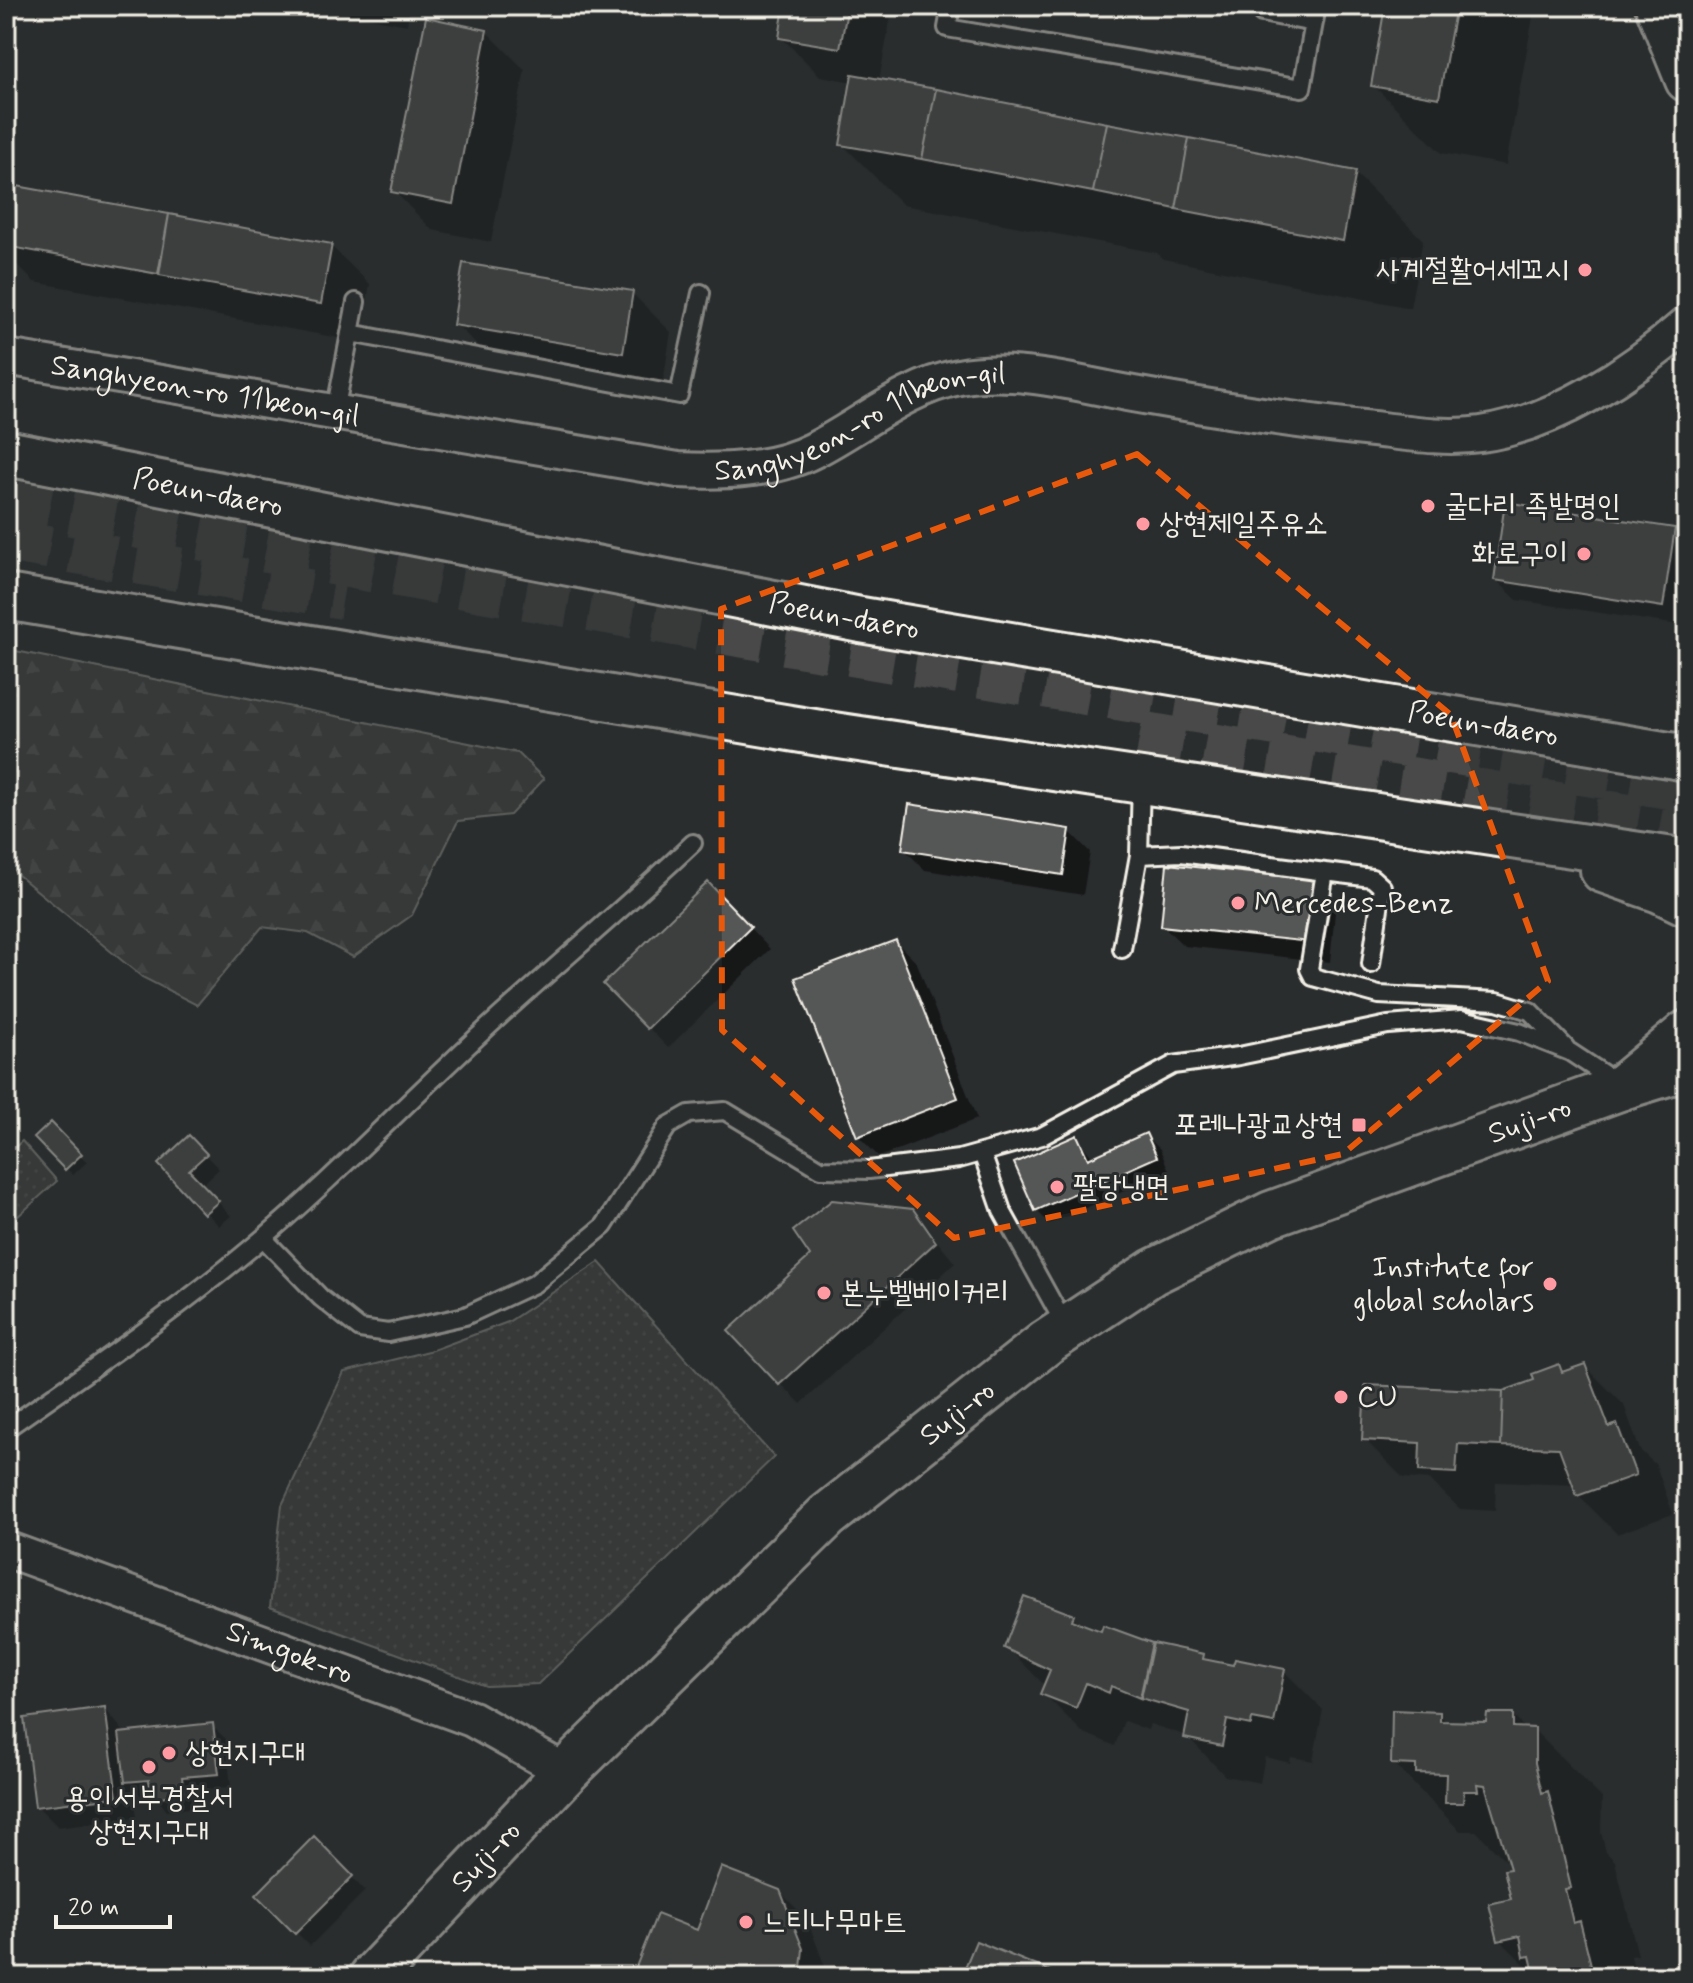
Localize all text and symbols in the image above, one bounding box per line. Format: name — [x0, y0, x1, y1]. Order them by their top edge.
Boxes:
place label: 사계절활어세꼬시 — [1376, 251, 1569, 290]
marker: 사계절활어세꼬시 — [1576, 261, 1594, 279]
street label: Sanghyeon-ro 11beon-gil — [48, 345, 362, 436]
street label: Sanghyeon-ro 11beon-gil — [714, 354, 1006, 490]
street label: Poeun-daero — [130, 459, 287, 526]
place label: 굴다리 족발명인 — [1444, 487, 1621, 526]
marker: 굴다리 족발명인 — [1419, 497, 1437, 515]
place label: 상현제일주유소 — [1159, 505, 1328, 544]
marker: 상현제일주유소 — [1134, 515, 1152, 533]
place label: 화로구이 — [1471, 535, 1568, 574]
marker: 화로구이 — [1575, 545, 1593, 563]
street label: Poeun-daero — [766, 583, 922, 649]
street label: Poeun-daero — [1405, 692, 1561, 756]
place label: Mercedes-Benz — [1254, 884, 1453, 923]
marker: Mercedes-Benz — [1229, 894, 1247, 912]
street label: Suji-ro — [1483, 1087, 1577, 1153]
place label: 포레나광교상현 — [1174, 1106, 1343, 1145]
marker: 포레나광교상현 — [1350, 1116, 1368, 1134]
place label: 팔당냉면 — [1073, 1168, 1170, 1207]
marker: 팔당냉면 — [1048, 1178, 1066, 1196]
place label: Institute for global scholars — [1353, 1248, 1534, 1321]
place label: 본누벨베이커리 — [840, 1274, 1009, 1313]
marker: Institute for global scholars — [1541, 1275, 1559, 1293]
marker: 본누벨베이커리 — [815, 1284, 833, 1302]
street label: Suji-ro — [912, 1371, 1003, 1455]
place label: CU — [1357, 1378, 1398, 1417]
marker: CU — [1332, 1388, 1350, 1406]
street label: Simgok-ro — [221, 1612, 359, 1693]
place label: 상현지구대 — [185, 1734, 306, 1773]
marker: 상현지구대 — [160, 1744, 178, 1762]
marker: 용인서부경찰서 상현지구대 — [140, 1758, 158, 1776]
place label: 용인서부경찰서 상현지구대 — [65, 1779, 233, 1852]
street label: Suji-ro — [442, 1812, 530, 1901]
scale bar — [56, 1879, 170, 1929]
text: 20 m — [68, 1893, 119, 1924]
place label: 느티나무마트 — [762, 1903, 907, 1942]
marker: 느티나무마트 — [737, 1913, 755, 1931]

